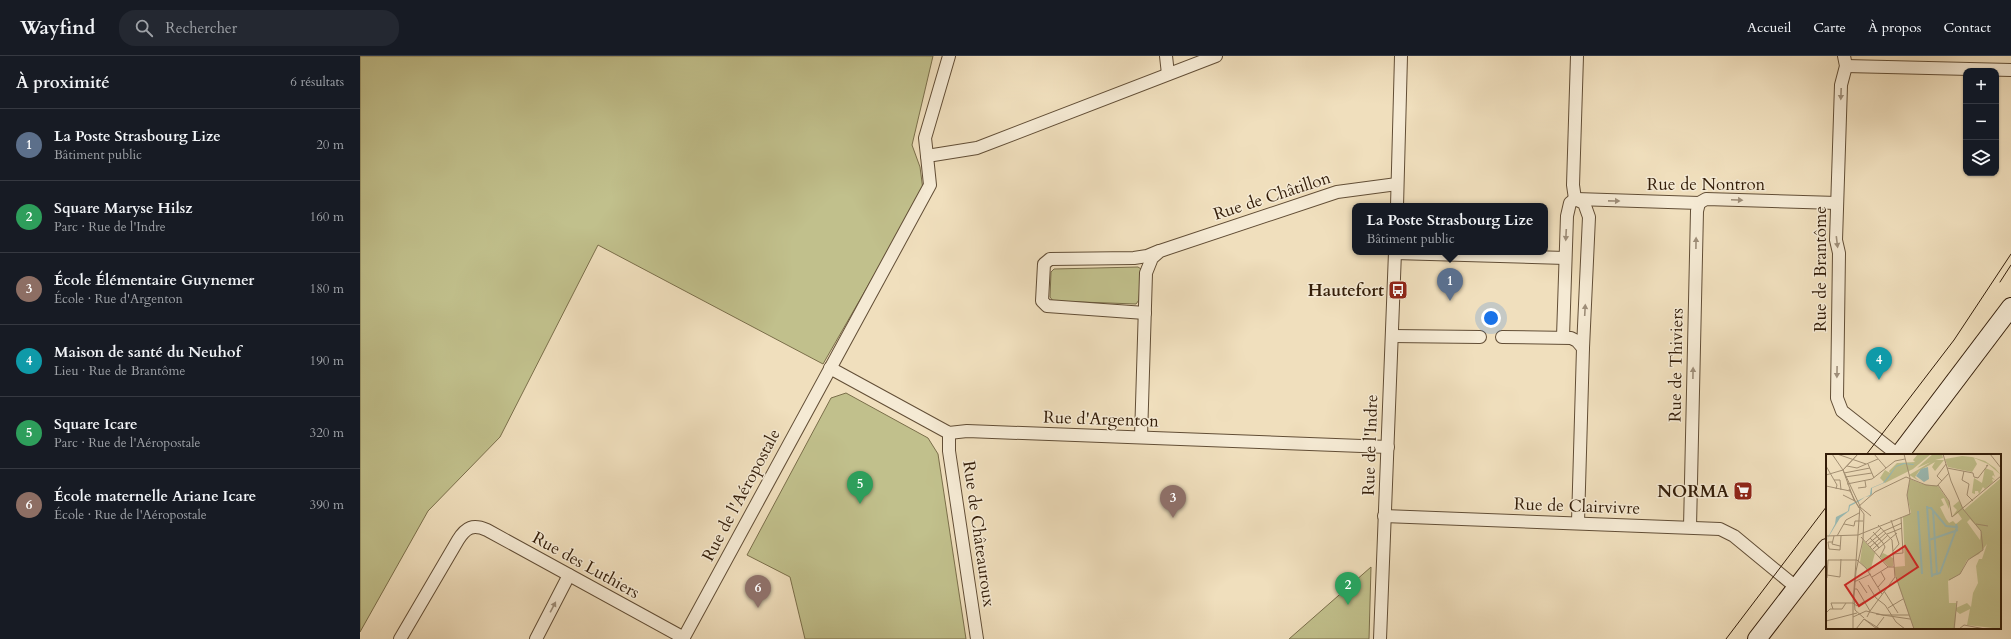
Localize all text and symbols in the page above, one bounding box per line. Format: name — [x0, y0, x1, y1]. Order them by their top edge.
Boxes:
search box — [119, 10, 399, 46]
text: Wayfind — [20, 15, 95, 41]
icon: search — [133, 17, 155, 39]
text: Rechercher — [165, 18, 237, 38]
text: Accueil — [1747, 18, 1791, 37]
text: Carte — [1813, 18, 1846, 37]
text: À propos — [1868, 18, 1921, 37]
text: Contact — [1943, 18, 1991, 37]
map controls — [1963, 68, 1999, 176]
button: + — [1963, 68, 1999, 104]
text: À proximité — [16, 71, 110, 94]
text: 6 résultats — [290, 73, 344, 91]
one-way arrow — [1838, 88, 1844, 101]
button: − — [1963, 104, 1999, 140]
text: La Poste Strasbourg Lize — [54, 126, 221, 146]
text: 1 — [26, 136, 32, 154]
text: 20 m — [316, 136, 344, 154]
button: layers — [1963, 140, 1999, 176]
text: Bâtiment public — [54, 146, 142, 164]
street label: Rue de Châtillon — [1210, 166, 1334, 226]
street label: Rue de Nontron — [1647, 173, 1766, 196]
one-way arrow — [1731, 197, 1744, 203]
text: Square Maryse Hilsz — [54, 198, 193, 218]
one-way arrow — [1608, 198, 1621, 204]
popup — [1352, 203, 1548, 255]
street label: Rue de Brantôme — [1809, 206, 1832, 332]
text: 2 — [26, 208, 32, 226]
text: 160 m — [310, 208, 344, 226]
text: La Poste Strasbourg Lize — [1367, 210, 1533, 230]
text: Parc · Rue de l'Indre — [54, 218, 166, 236]
one-way arrow — [1563, 229, 1570, 241]
text: Bâtiment public — [1367, 230, 1455, 248]
one-way arrow — [1693, 236, 1699, 249]
one-way arrow — [1834, 236, 1840, 248]
pin: 1 — [1437, 268, 1463, 301]
text: École Élémentaire Guynemer — [54, 270, 254, 290]
place label: Hautefort — [1308, 279, 1384, 302]
bus stop icon: Hautefort — [1387, 279, 1409, 301]
text: 3 — [26, 280, 32, 298]
text: 180 m — [310, 280, 344, 298]
text: École · Rue d'Argenton — [54, 290, 183, 308]
one-way arrow — [1582, 303, 1588, 316]
street label: Rue de Thiviers — [1664, 307, 1689, 422]
your location — [1481, 308, 1501, 328]
text: Maison de santé du Neuhof — [54, 342, 241, 362]
pin: 4 — [1866, 347, 1892, 380]
text: 4 — [26, 352, 32, 370]
text: 190 m — [310, 352, 344, 370]
text: Lieu · Rue de Brantôme — [54, 362, 185, 380]
one-way arrow — [1690, 366, 1696, 379]
one-way arrow — [1834, 366, 1840, 379]
street label: Rue de l'Indre — [1357, 394, 1383, 496]
street label: Rue d'Argenton — [1043, 405, 1160, 433]
text: Square Icare — [54, 414, 137, 434]
text: 5 — [26, 424, 32, 442]
text: 320 m — [310, 424, 344, 442]
street label: Rue de l'Aéropostale — [696, 425, 786, 565]
text: Parc · Rue de l'Aéropostale — [54, 434, 201, 452]
inset map — [1826, 454, 2001, 629]
street label: Rue de Châteauroux — [957, 459, 1001, 609]
pin: 5 — [847, 471, 873, 504]
place label: NORMA — [1657, 480, 1729, 503]
supermarket icon: NORMA — [1732, 480, 1754, 502]
pin: 3 — [1160, 485, 1186, 518]
text: École maternelle Ariane Icare — [54, 486, 256, 506]
street label: Rue de Clairvivre — [1513, 492, 1641, 520]
text: 6 — [26, 496, 32, 514]
text: 390 m — [310, 496, 344, 514]
text: École · Rue de l'Aéropostale — [54, 506, 207, 524]
street label: Rue des Luthiers — [528, 526, 644, 604]
pin: 2 — [1335, 572, 1361, 605]
pin: 6 — [745, 575, 771, 608]
one-way arrow — [549, 601, 556, 613]

